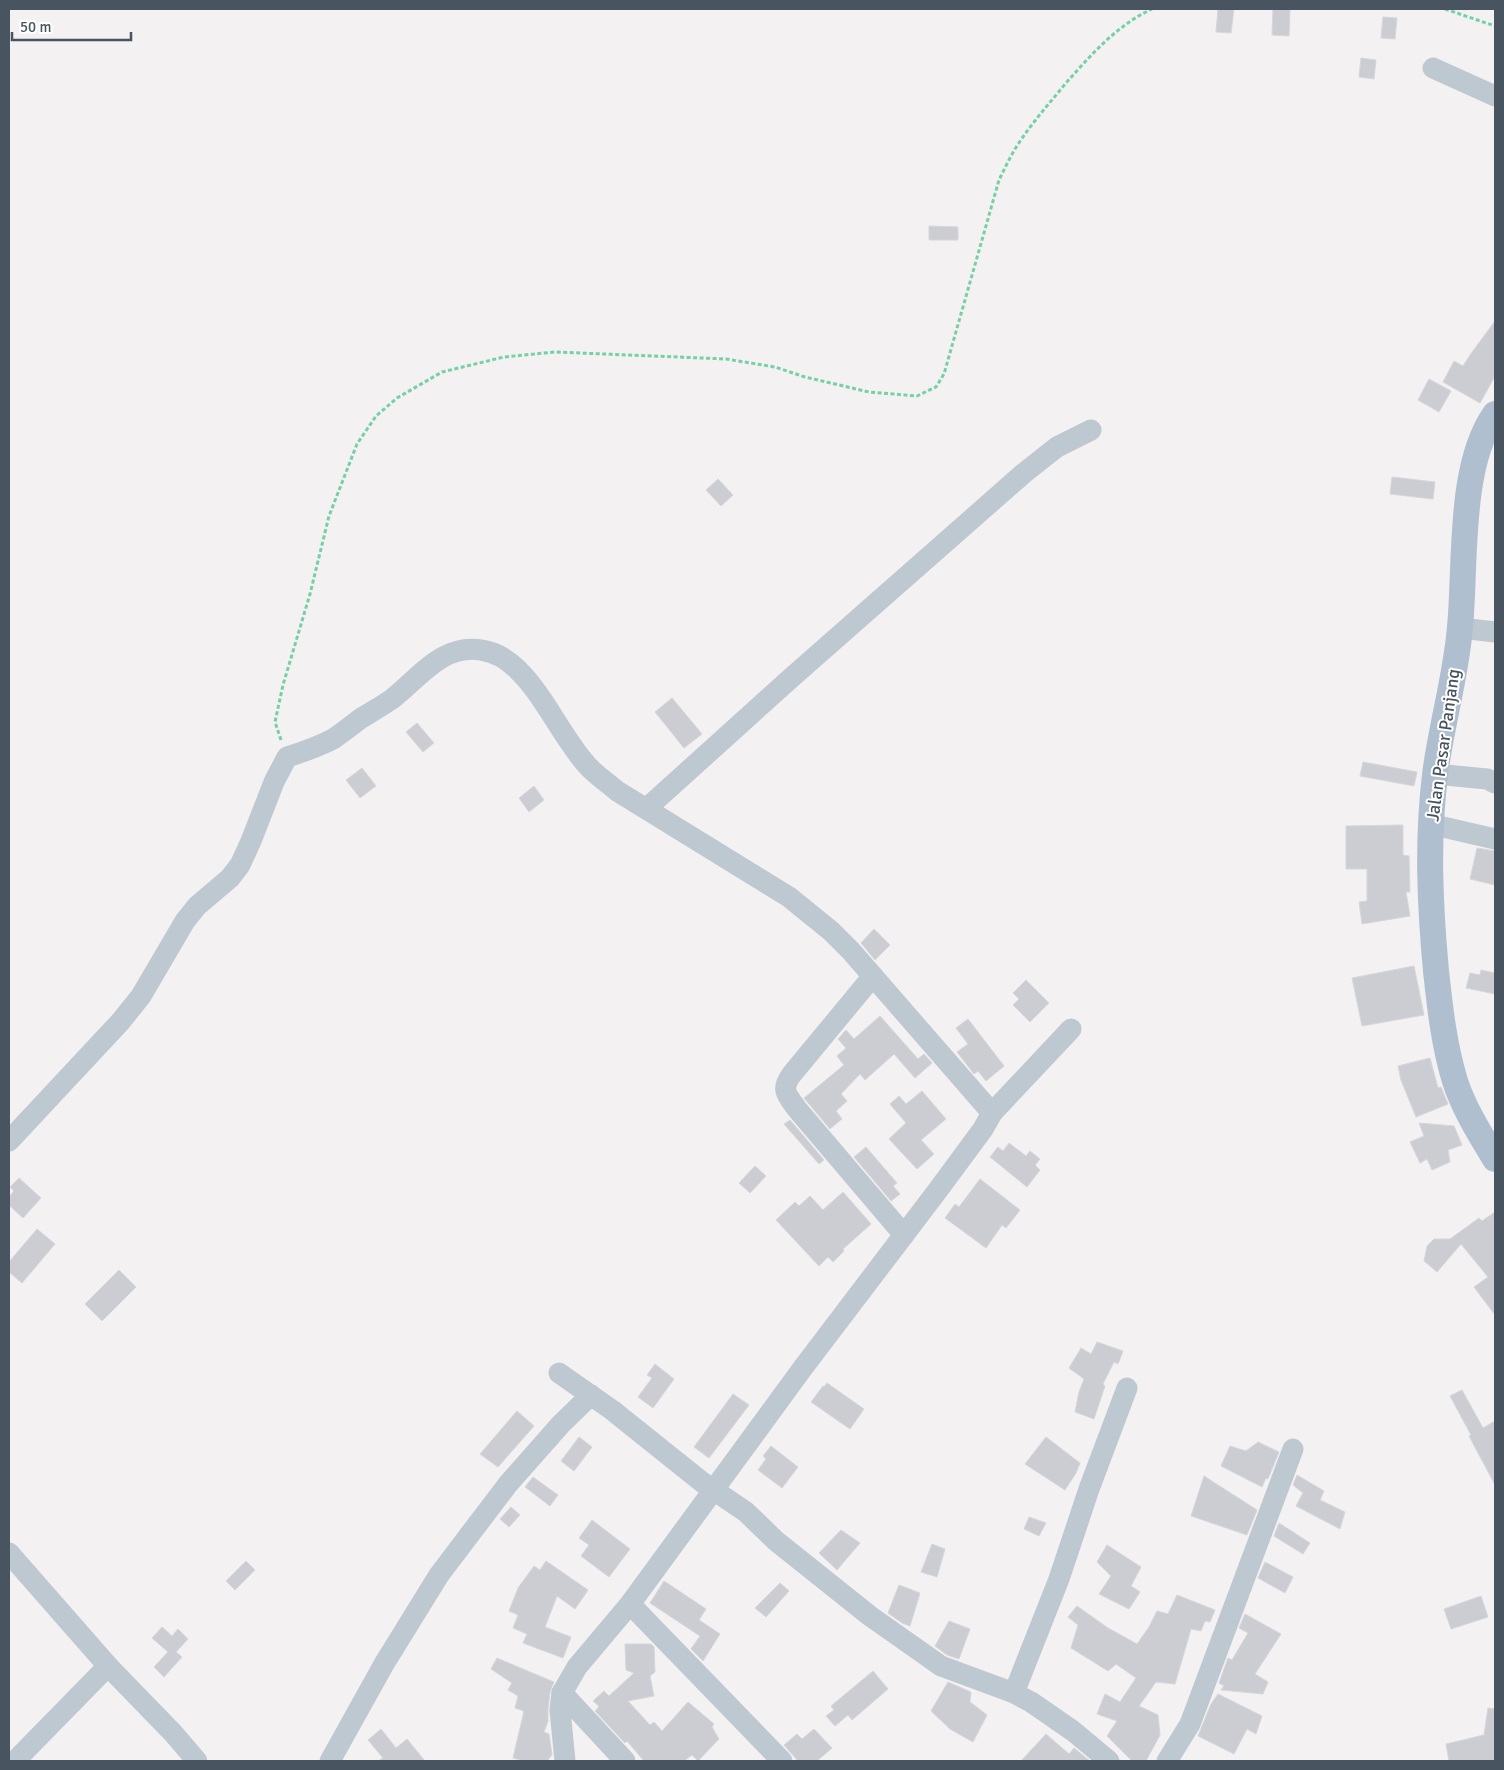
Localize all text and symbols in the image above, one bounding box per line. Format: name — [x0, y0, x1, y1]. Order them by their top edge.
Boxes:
scale bar — [12, 10, 131, 42]
text: 50 m — [20, 18, 51, 36]
street label: Jalan Pasar Panjang — [1421, 667, 1465, 823]

